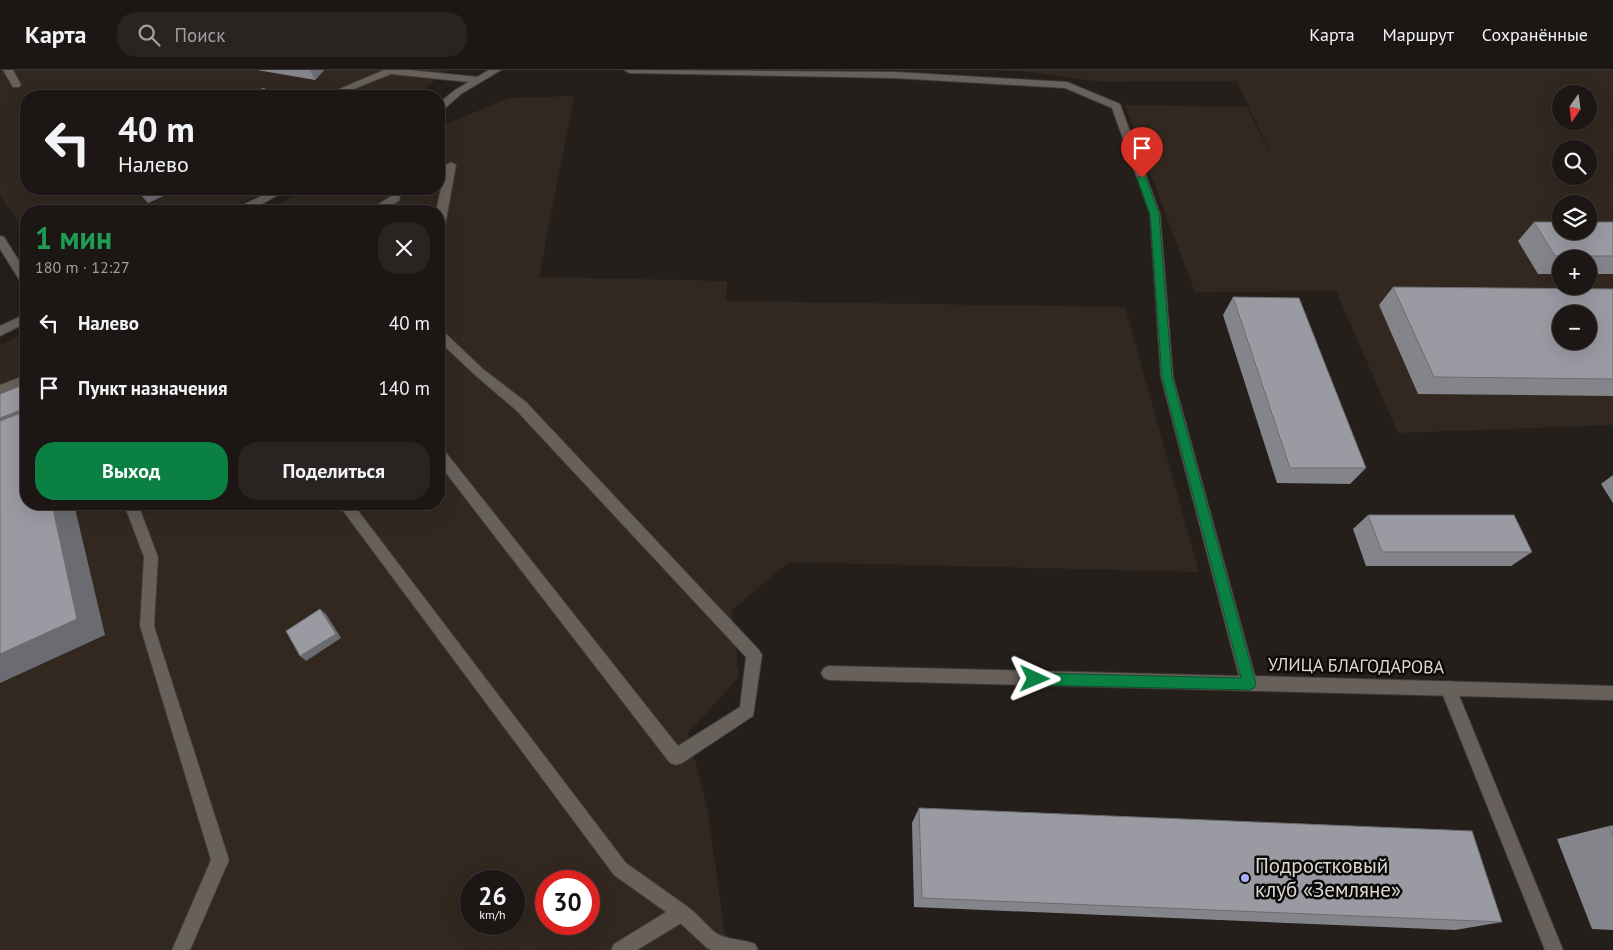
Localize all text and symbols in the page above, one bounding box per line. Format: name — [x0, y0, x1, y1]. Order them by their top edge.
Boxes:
search box — [117, 12, 467, 57]
text: Карта — [25, 19, 87, 50]
icon: search — [135, 21, 163, 49]
text: Поиск — [175, 23, 225, 47]
text: Карта — [1309, 23, 1355, 46]
text: Маршрут — [1383, 23, 1454, 46]
text: Сохранённые — [1482, 23, 1588, 46]
north arrow — [1552, 85, 1598, 130]
map controls — [1552, 85, 1597, 350]
text: 40 m — [118, 106, 195, 152]
icon: left — [35, 110, 100, 175]
pin — [1121, 127, 1163, 178]
icon: arrive — [1128, 134, 1156, 162]
button: search — [1552, 140, 1597, 185]
text: Налево — [118, 150, 189, 178]
button: layers — [1552, 195, 1597, 240]
text: 1 мин — [35, 218, 112, 257]
button: close — [378, 222, 430, 274]
button: + — [1552, 250, 1597, 295]
text: 180 m · 12:27 — [35, 257, 130, 277]
button: − — [1552, 305, 1597, 350]
icon: left — [35, 309, 63, 337]
text: Налево — [78, 311, 139, 335]
text: 40 m — [389, 311, 430, 335]
icon: arrive — [35, 374, 63, 402]
text: Пункт назначения — [78, 376, 228, 400]
text: 140 m — [378, 376, 430, 400]
button: Выход — [35, 442, 228, 500]
button: Поделиться — [238, 442, 430, 500]
position arrow — [1008, 652, 1060, 704]
street label: УЛИЦА БЛАГОДАРОВА — [1268, 652, 1445, 679]
place label: Подростковый клуб «Земляне» — [1255, 852, 1401, 903]
speed limit sign: 30 — [535, 870, 600, 935]
marker: Подростковый клуб «Земляне» — [1239, 872, 1251, 884]
text: 26 — [478, 880, 507, 912]
text: km/h — [479, 907, 506, 922]

